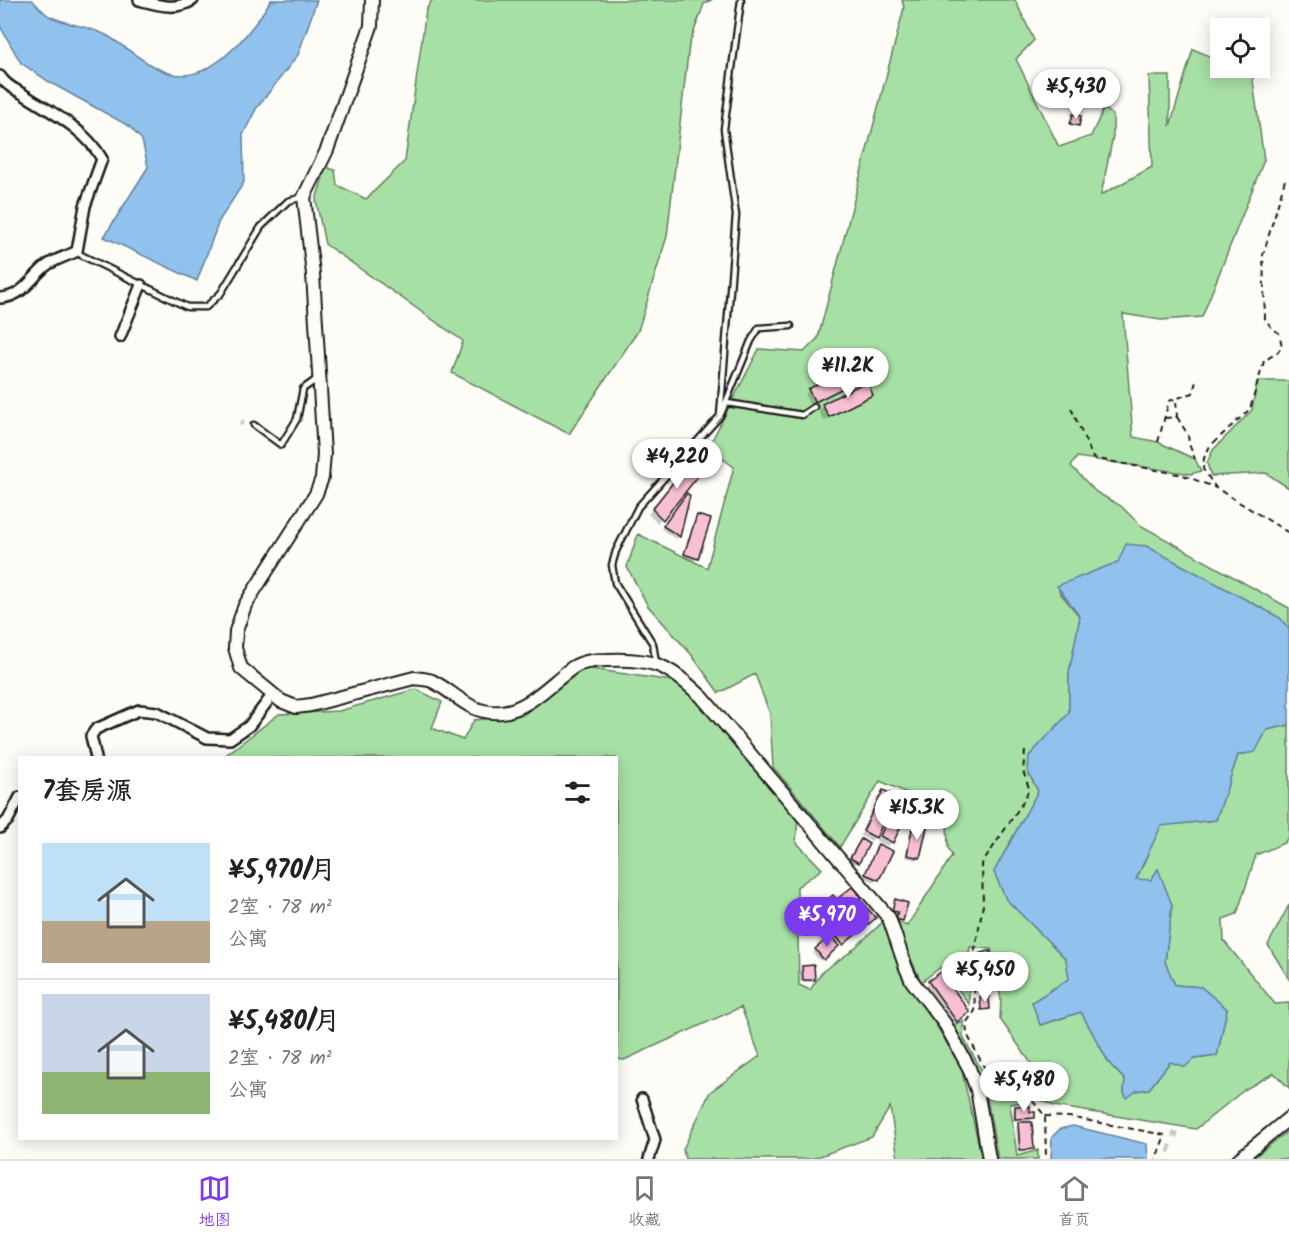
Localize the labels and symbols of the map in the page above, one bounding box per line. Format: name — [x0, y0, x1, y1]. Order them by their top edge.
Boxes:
pin: ¥5,430 — [1027, 69, 1125, 120]
pin: ¥11.2K — [799, 348, 897, 399]
pin: ¥4,220 — [628, 439, 726, 490]
pin: ¥15.3K — [868, 790, 966, 841]
pin: ¥5,970 — [778, 897, 876, 948]
pin: ¥5,450 — [936, 952, 1034, 1003]
pin: ¥5,480 — [975, 1062, 1073, 1113]

